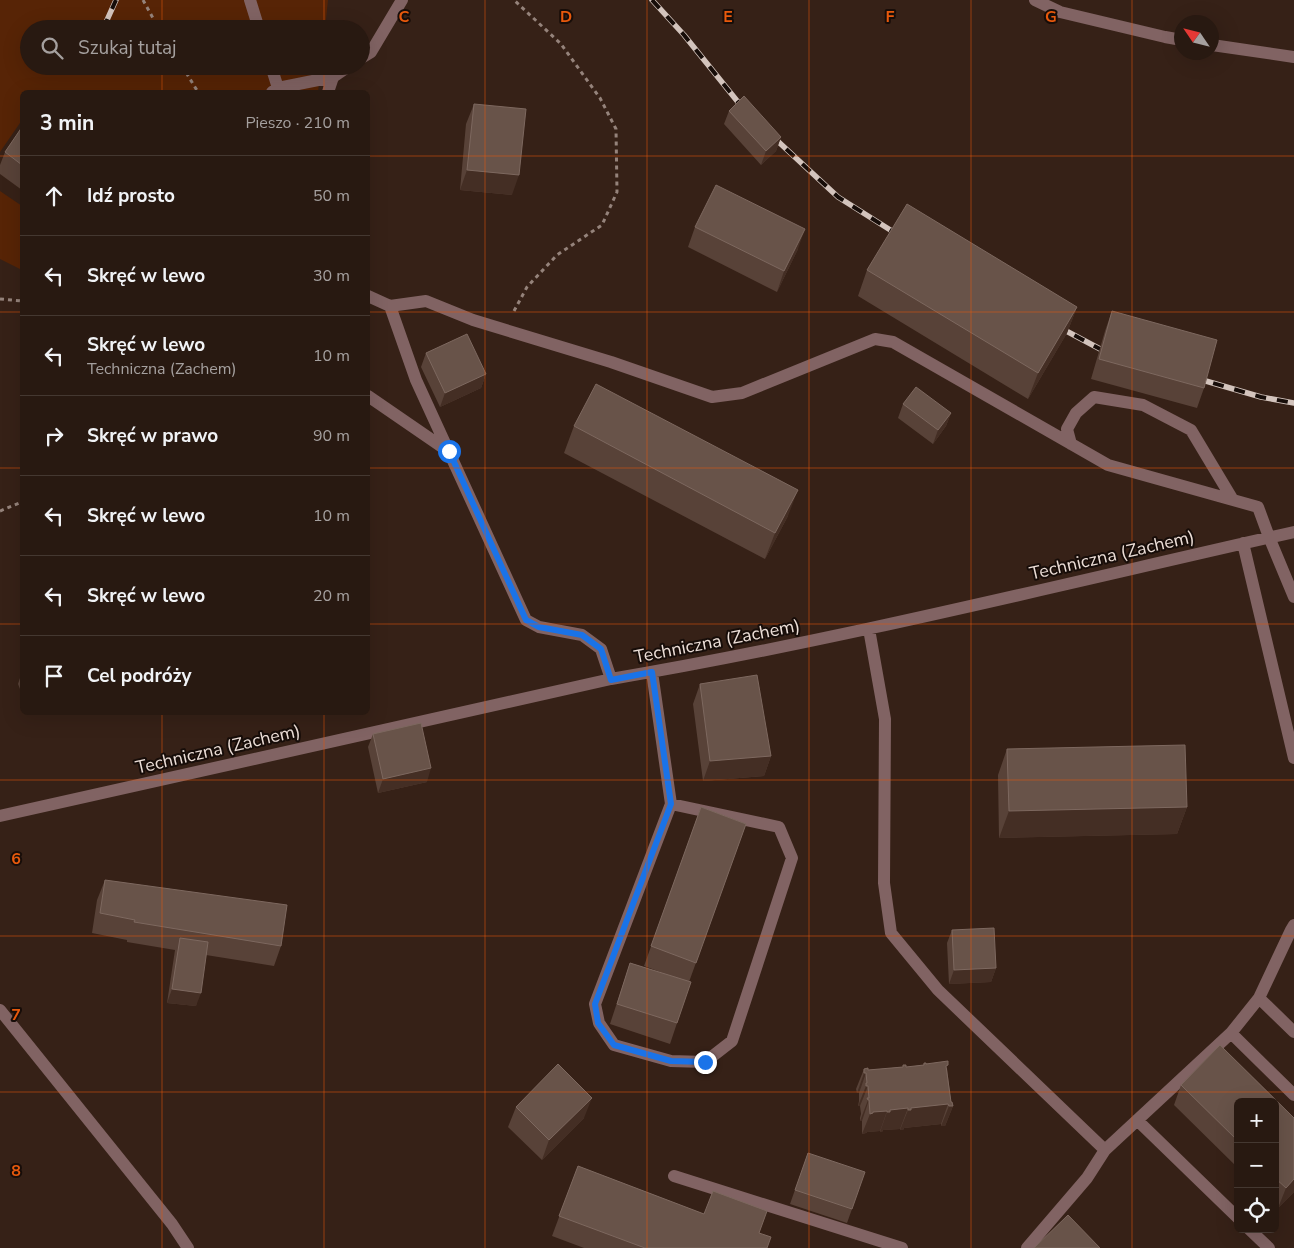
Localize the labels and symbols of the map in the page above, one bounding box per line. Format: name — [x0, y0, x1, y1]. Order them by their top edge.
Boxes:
text: C — [399, 6, 410, 28]
text: D — [560, 6, 572, 28]
text: E — [723, 6, 733, 28]
text: F — [886, 6, 895, 28]
text: G — [1045, 6, 1057, 28]
north arrow — [1174, 15, 1219, 60]
route start — [438, 440, 461, 463]
street label: Techniczna (Zachem) — [1027, 524, 1197, 586]
street label: Techniczna (Zachem) — [632, 613, 802, 669]
street label: Techniczna (Zachem) — [133, 718, 303, 780]
text: 6 — [11, 848, 21, 870]
text: 7 — [11, 1004, 21, 1026]
route end — [694, 1051, 717, 1074]
text: 8 — [11, 1160, 21, 1182]

